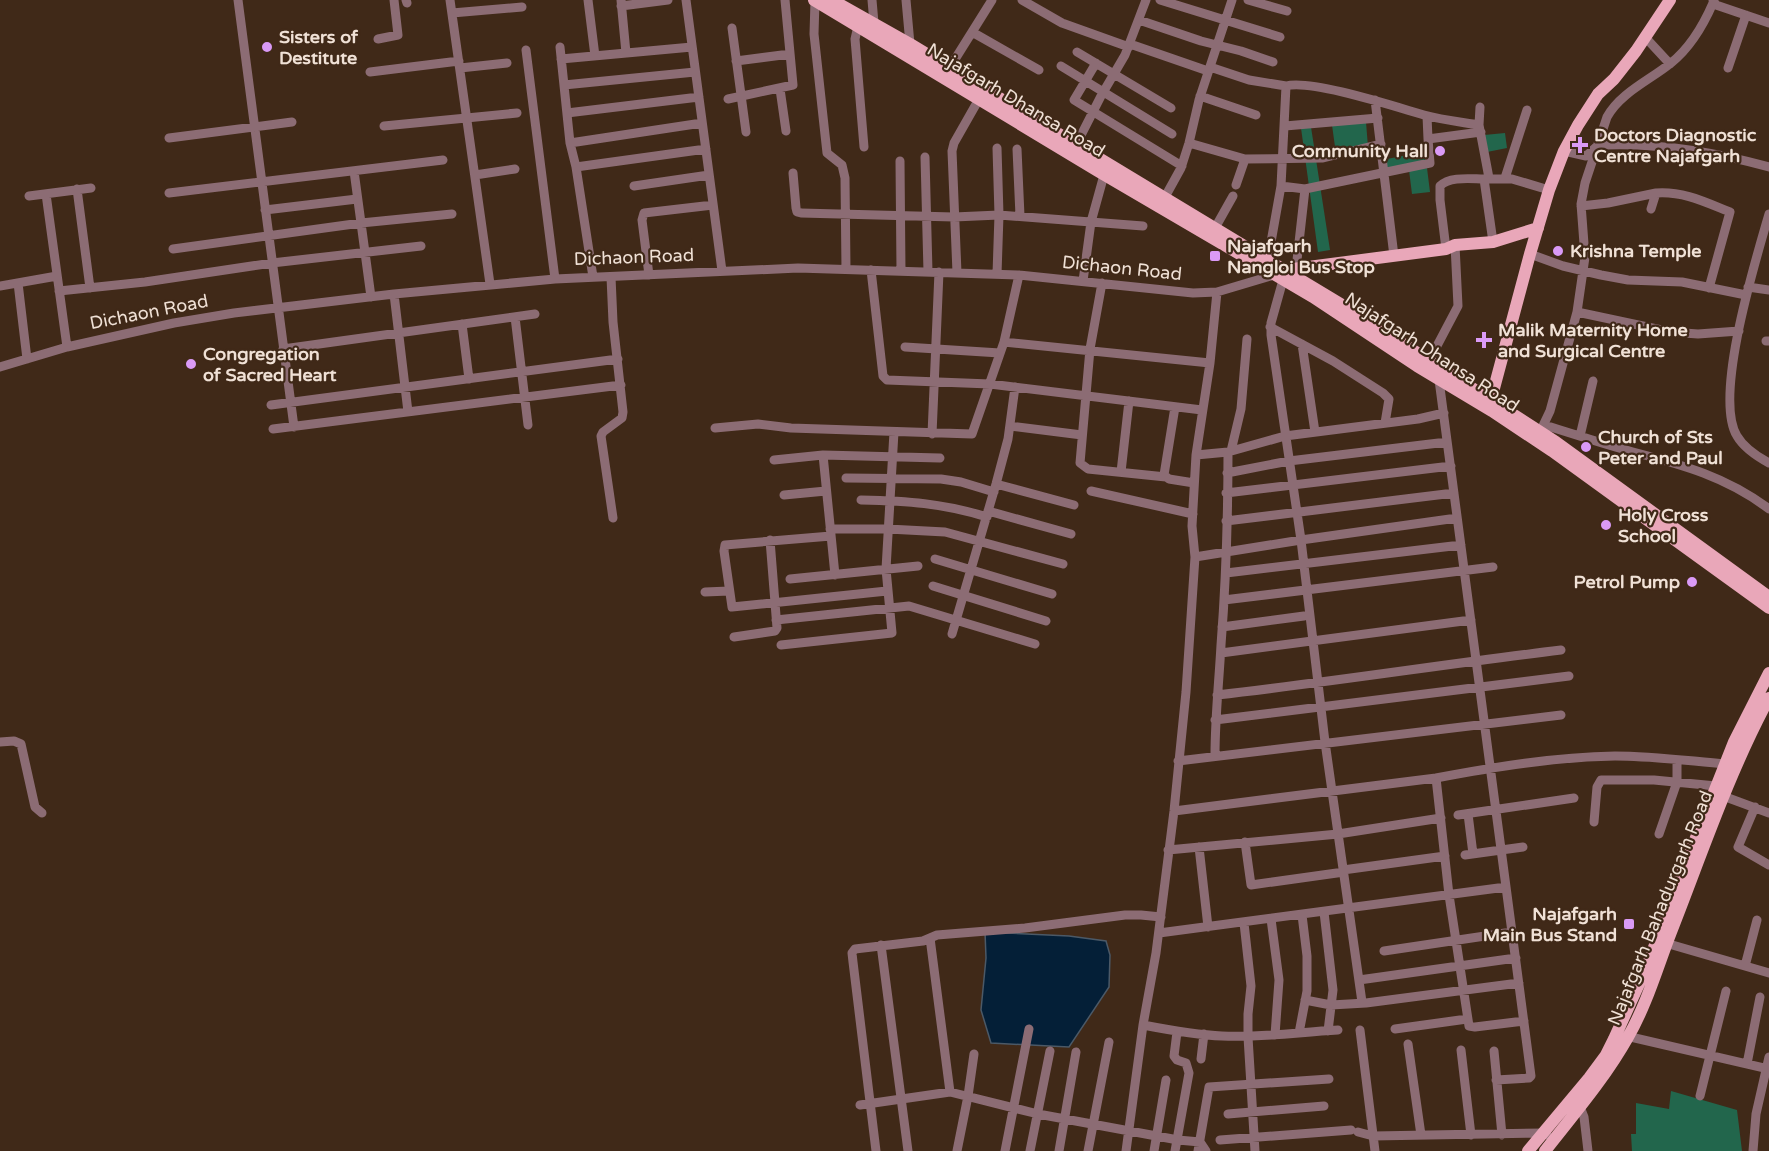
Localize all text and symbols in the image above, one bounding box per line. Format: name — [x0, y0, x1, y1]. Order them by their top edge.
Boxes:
place label: Sisters of Destitute — [279, 26, 359, 69]
street label: Najafgarh Dhansa Road — [923, 38, 1109, 162]
marker: Sisters of Destitute — [260, 40, 274, 54]
place label: Doctors Diagnostic Centre Najafgarh — [1594, 124, 1757, 167]
marker: Doctors Diagnostic Centre Najafgarh — [1571, 136, 1589, 154]
place label: Community Hall — [1292, 140, 1428, 162]
marker: Community Hall — [1433, 144, 1447, 158]
place label: Najafgarh Nangloi Bus Stop — [1227, 235, 1375, 278]
place label: Krishna Temple — [1570, 240, 1701, 262]
street label: Dichaon Road — [573, 244, 695, 270]
marker: Krishna Temple — [1551, 244, 1565, 258]
marker: Najafgarh Nangloi Bus Stop — [1208, 249, 1222, 263]
street label: Dichaon Road — [1061, 251, 1183, 285]
street label: Najafgarh Dhansa Road — [1341, 287, 1523, 417]
street label: Dichaon Road — [88, 290, 210, 334]
place label: Malik Maternity Home and Surgical Centre — [1498, 319, 1688, 362]
marker: Malik Maternity Home and Surgical Centre — [1475, 331, 1493, 349]
place label: Congregation of Sacred Heart — [203, 343, 337, 386]
marker: Congregation of Sacred Heart — [184, 357, 198, 371]
place label: Church of Sts Peter and Paul — [1598, 426, 1723, 469]
marker: Church of Sts Peter and Paul — [1579, 440, 1593, 454]
place label: Holy Cross School — [1618, 504, 1709, 547]
marker: Holy Cross School — [1599, 518, 1613, 532]
place label: Petrol Pump — [1574, 571, 1680, 593]
marker: Petrol Pump — [1685, 575, 1699, 589]
street label: Najafgarh Bahadurgarh Road — [1603, 787, 1717, 1029]
place label: Najafgarh Main Bus Stand — [1483, 903, 1617, 946]
marker: Najafgarh Main Bus Stand — [1622, 917, 1636, 931]

